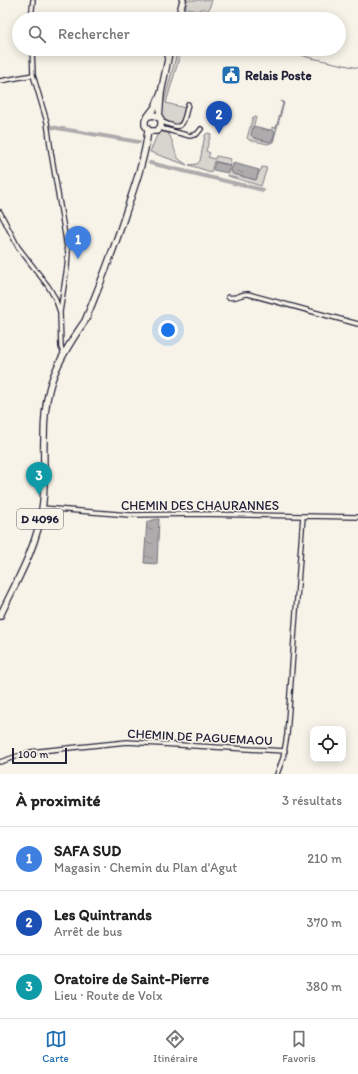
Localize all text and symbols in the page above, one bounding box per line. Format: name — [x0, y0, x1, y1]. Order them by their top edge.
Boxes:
search box — [12, 12, 346, 56]
icon: search — [26, 23, 48, 45]
text: Rechercher — [58, 25, 130, 43]
public building icon: Relais Poste — [220, 64, 242, 86]
place label: Relais Poste — [245, 68, 312, 83]
pin: 2 — [206, 101, 232, 134]
pin: 1 — [65, 226, 91, 259]
your location — [158, 320, 178, 340]
pin: 3 — [26, 462, 52, 495]
street label: CHEMIN DES CHAURANNES — [121, 498, 279, 513]
road number: D 4096 — [17, 509, 63, 529]
street label: CHEMIN DE PAGUEMAOU — [127, 726, 273, 748]
map controls — [310, 726, 346, 762]
button: locate — [310, 726, 346, 762]
scale bar — [12, 746, 67, 765]
text: 100 m — [18, 748, 48, 761]
text: À proximité — [16, 790, 101, 810]
text: 3 résultats — [282, 793, 342, 808]
text: SAFA SUD — [54, 842, 121, 860]
text: 1 — [26, 851, 32, 866]
text: 210 m — [307, 851, 342, 866]
text: Magasin · Chemin du Plan d'Agut — [54, 860, 237, 875]
text: Les Quintrands — [54, 906, 152, 924]
text: 2 — [26, 915, 32, 930]
text: 370 m — [307, 915, 342, 930]
text: Arrêt de bus — [54, 924, 122, 939]
text: Oratoire de Saint-Pierre — [54, 970, 209, 988]
text: 3 — [25, 979, 33, 994]
text: 380 m — [306, 979, 342, 994]
text: Lieu · Route de Volx — [54, 988, 162, 1003]
tab: Carte — [42, 1028, 69, 1065]
tab: Itinéraire — [153, 1028, 198, 1065]
tab: Favoris — [282, 1028, 316, 1065]

